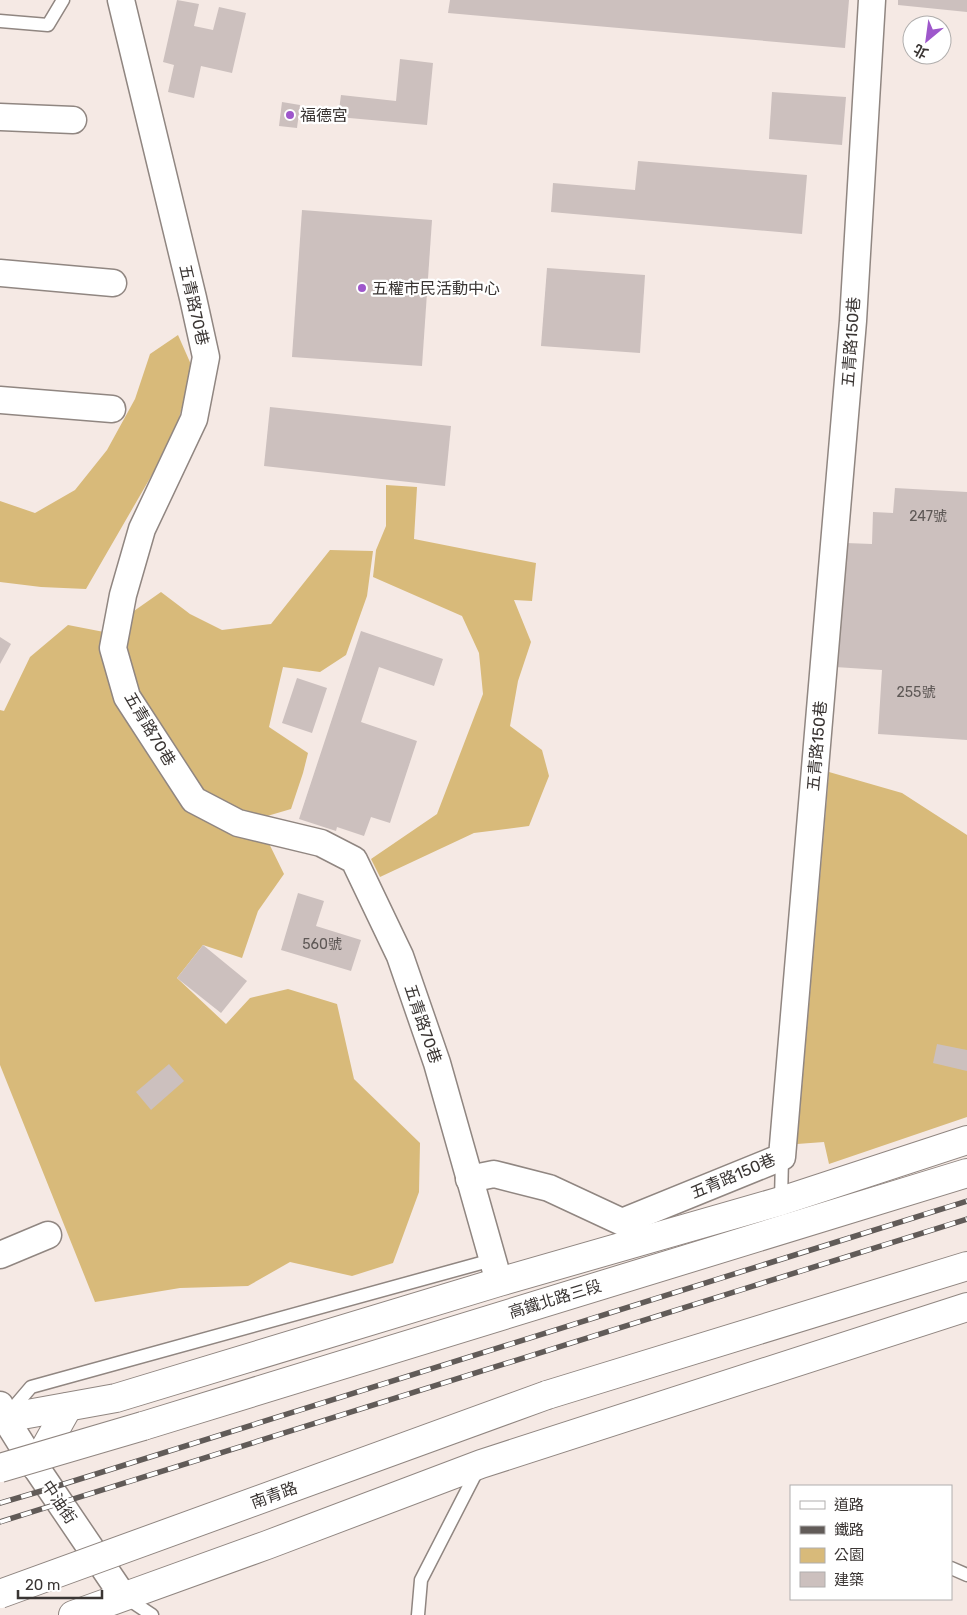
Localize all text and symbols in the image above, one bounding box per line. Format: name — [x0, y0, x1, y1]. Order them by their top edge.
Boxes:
north arrow — [902, 15, 952, 65]
text: 北 — [911, 40, 931, 62]
place label: 福德宮 — [300, 106, 348, 125]
marker: 福德宮 — [284, 109, 296, 121]
street label: 五青路70巷 — [175, 263, 213, 347]
place label: 五權市民活動中心 — [372, 279, 500, 298]
marker: 五權市民活動中心 — [356, 282, 368, 294]
street label: 五青路150巷 — [838, 296, 864, 388]
house number: 247號 — [909, 508, 947, 525]
house number: 255號 — [897, 684, 935, 701]
street label: 五青路70巷 — [121, 689, 179, 769]
street label: 五青路150巷 — [804, 700, 830, 792]
house number: 560號 — [302, 936, 342, 953]
street label: 五青路70巷 — [401, 982, 445, 1066]
street label: 五青路150巷 — [688, 1150, 778, 1202]
street label: 高鐵北路三段 — [506, 1276, 604, 1322]
street label: 中油街 — [38, 1477, 80, 1527]
street label: 南青路 — [248, 1478, 300, 1512]
legend — [790, 1485, 952, 1600]
text: 道路 — [834, 1496, 864, 1514]
text: 鐵路 — [834, 1521, 864, 1539]
text: 公園 — [834, 1546, 864, 1564]
scale bar — [18, 1568, 101, 1600]
text: 建築 — [834, 1571, 864, 1589]
text: 20 m — [25, 1576, 60, 1594]

